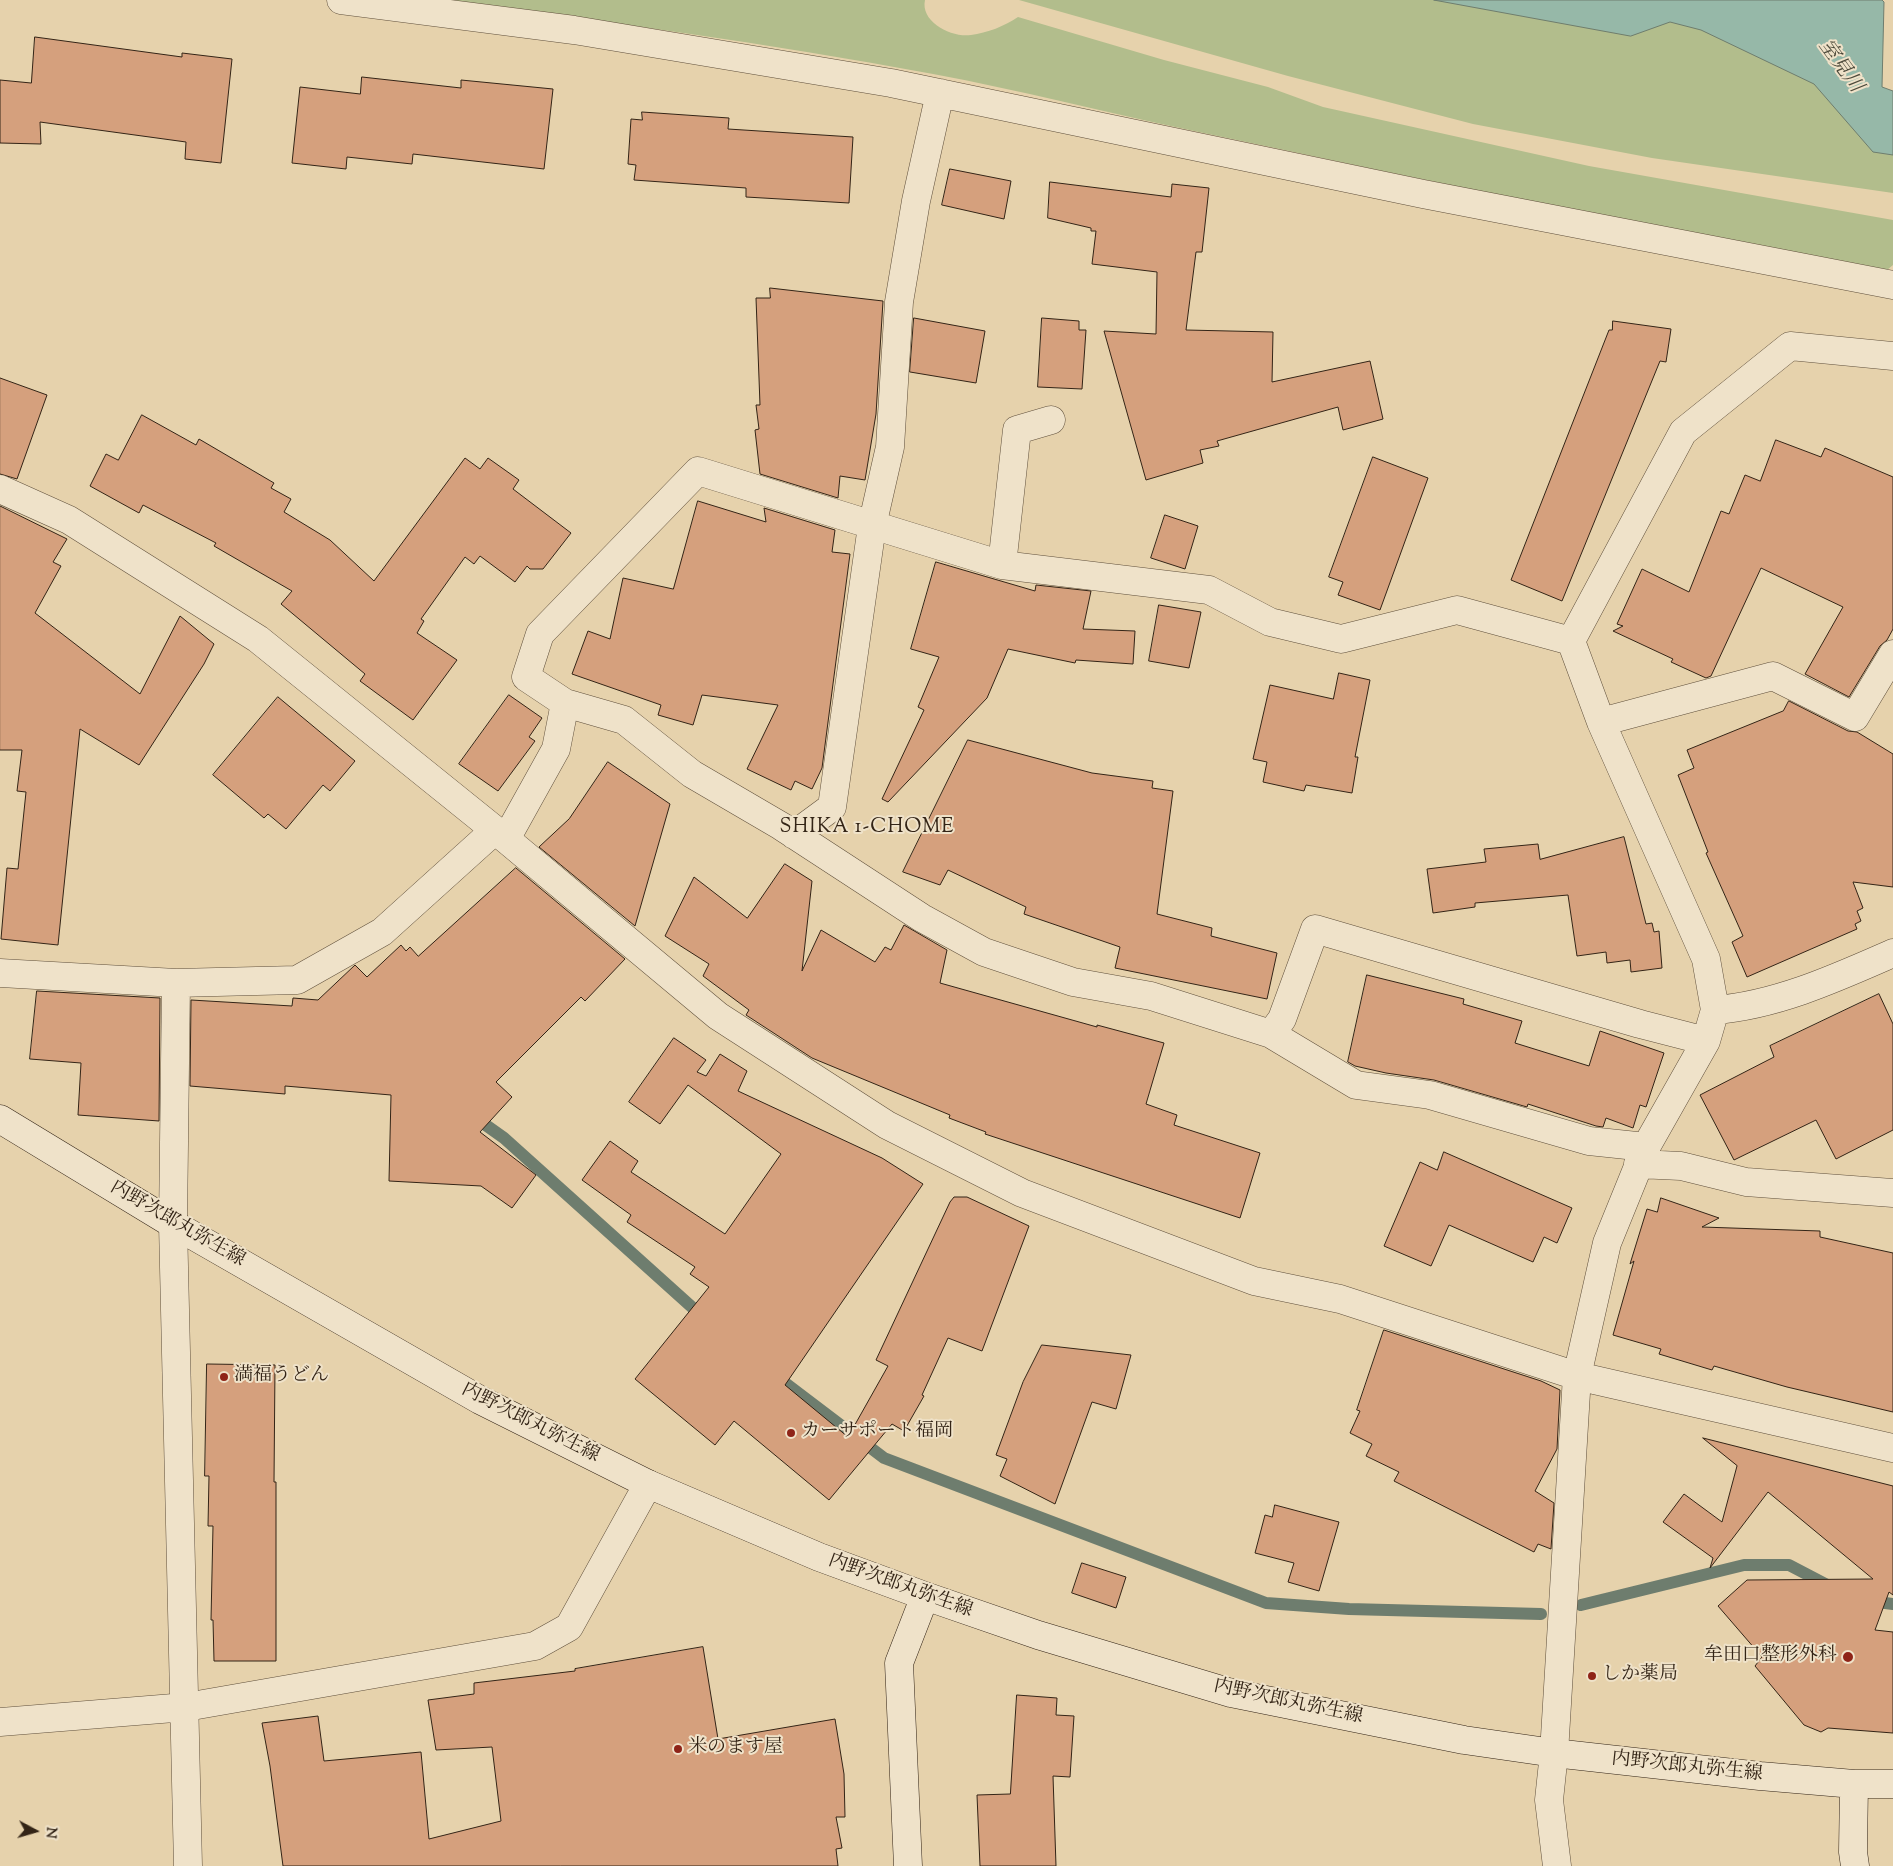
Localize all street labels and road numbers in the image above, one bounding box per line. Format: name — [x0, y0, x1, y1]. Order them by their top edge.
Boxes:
street label: 内野次郎丸弥生線 — [105, 1177, 249, 1273]
street label: 内野次郎丸弥生線 — [457, 1379, 603, 1469]
street label: 内野次郎丸弥生線 — [825, 1550, 975, 1624]
street label: 内野次郎丸弥生線 — [1211, 1676, 1365, 1730]
street label: 内野次郎丸弥生線 — [1610, 1749, 1764, 1787]

